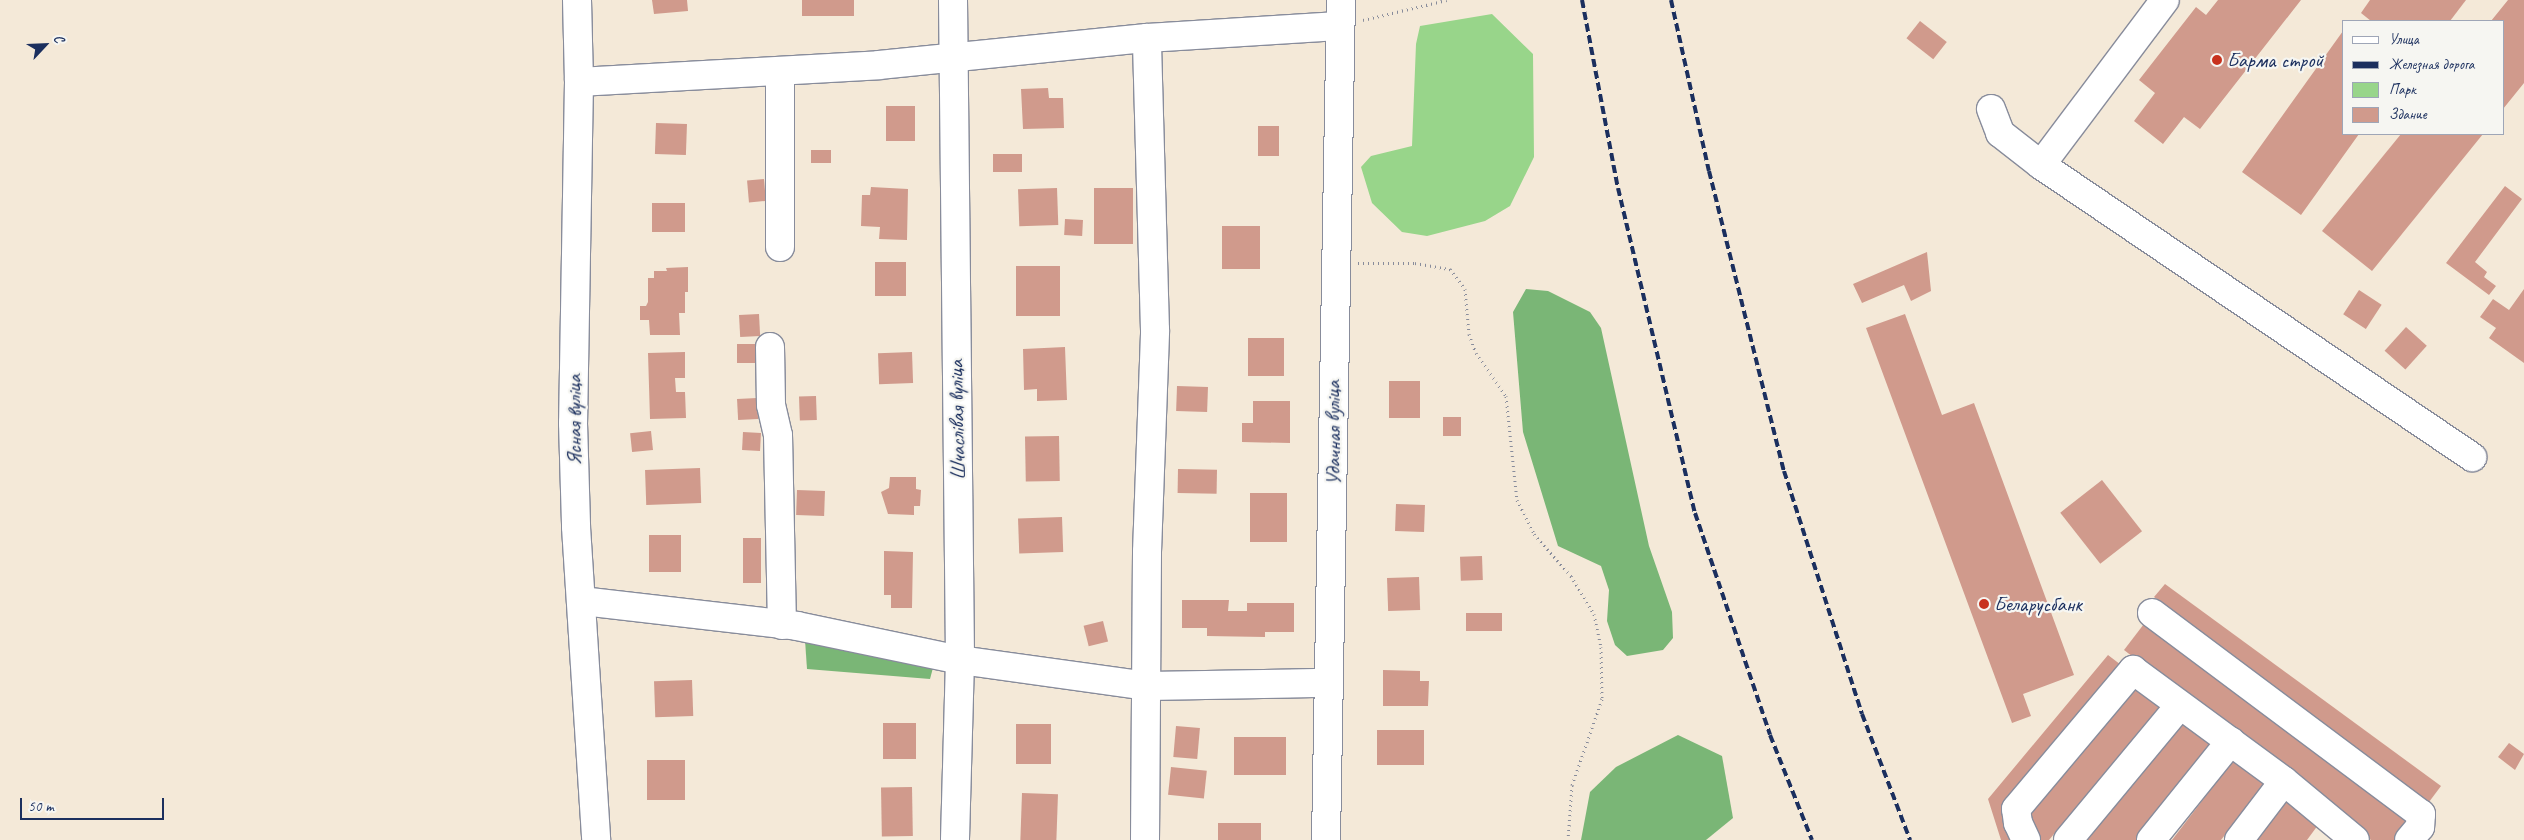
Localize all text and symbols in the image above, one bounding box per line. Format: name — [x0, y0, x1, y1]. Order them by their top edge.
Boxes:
north arrow — [20, 20, 70, 70]
legend — [2342, 20, 2504, 135]
text: Улица — [2389, 30, 2419, 49]
text: С — [50, 32, 68, 45]
place label: Барма строй — [2227, 47, 2325, 73]
marker: Барма строй — [2211, 54, 2223, 66]
text: Железная дорога — [2389, 55, 2474, 74]
text: Парк — [2389, 80, 2416, 99]
text: Здание — [2389, 105, 2427, 124]
street label: Шчаслівая вуліца — [943, 360, 971, 480]
street label: Ясная вуліца — [561, 375, 587, 465]
street label: Удачная вуліца — [1320, 381, 1346, 485]
place label: Беларусбанк — [1994, 591, 2082, 617]
marker: Беларусбанк — [1978, 598, 1990, 610]
scale bar — [22, 788, 166, 820]
text: 50 m — [28, 797, 54, 816]

